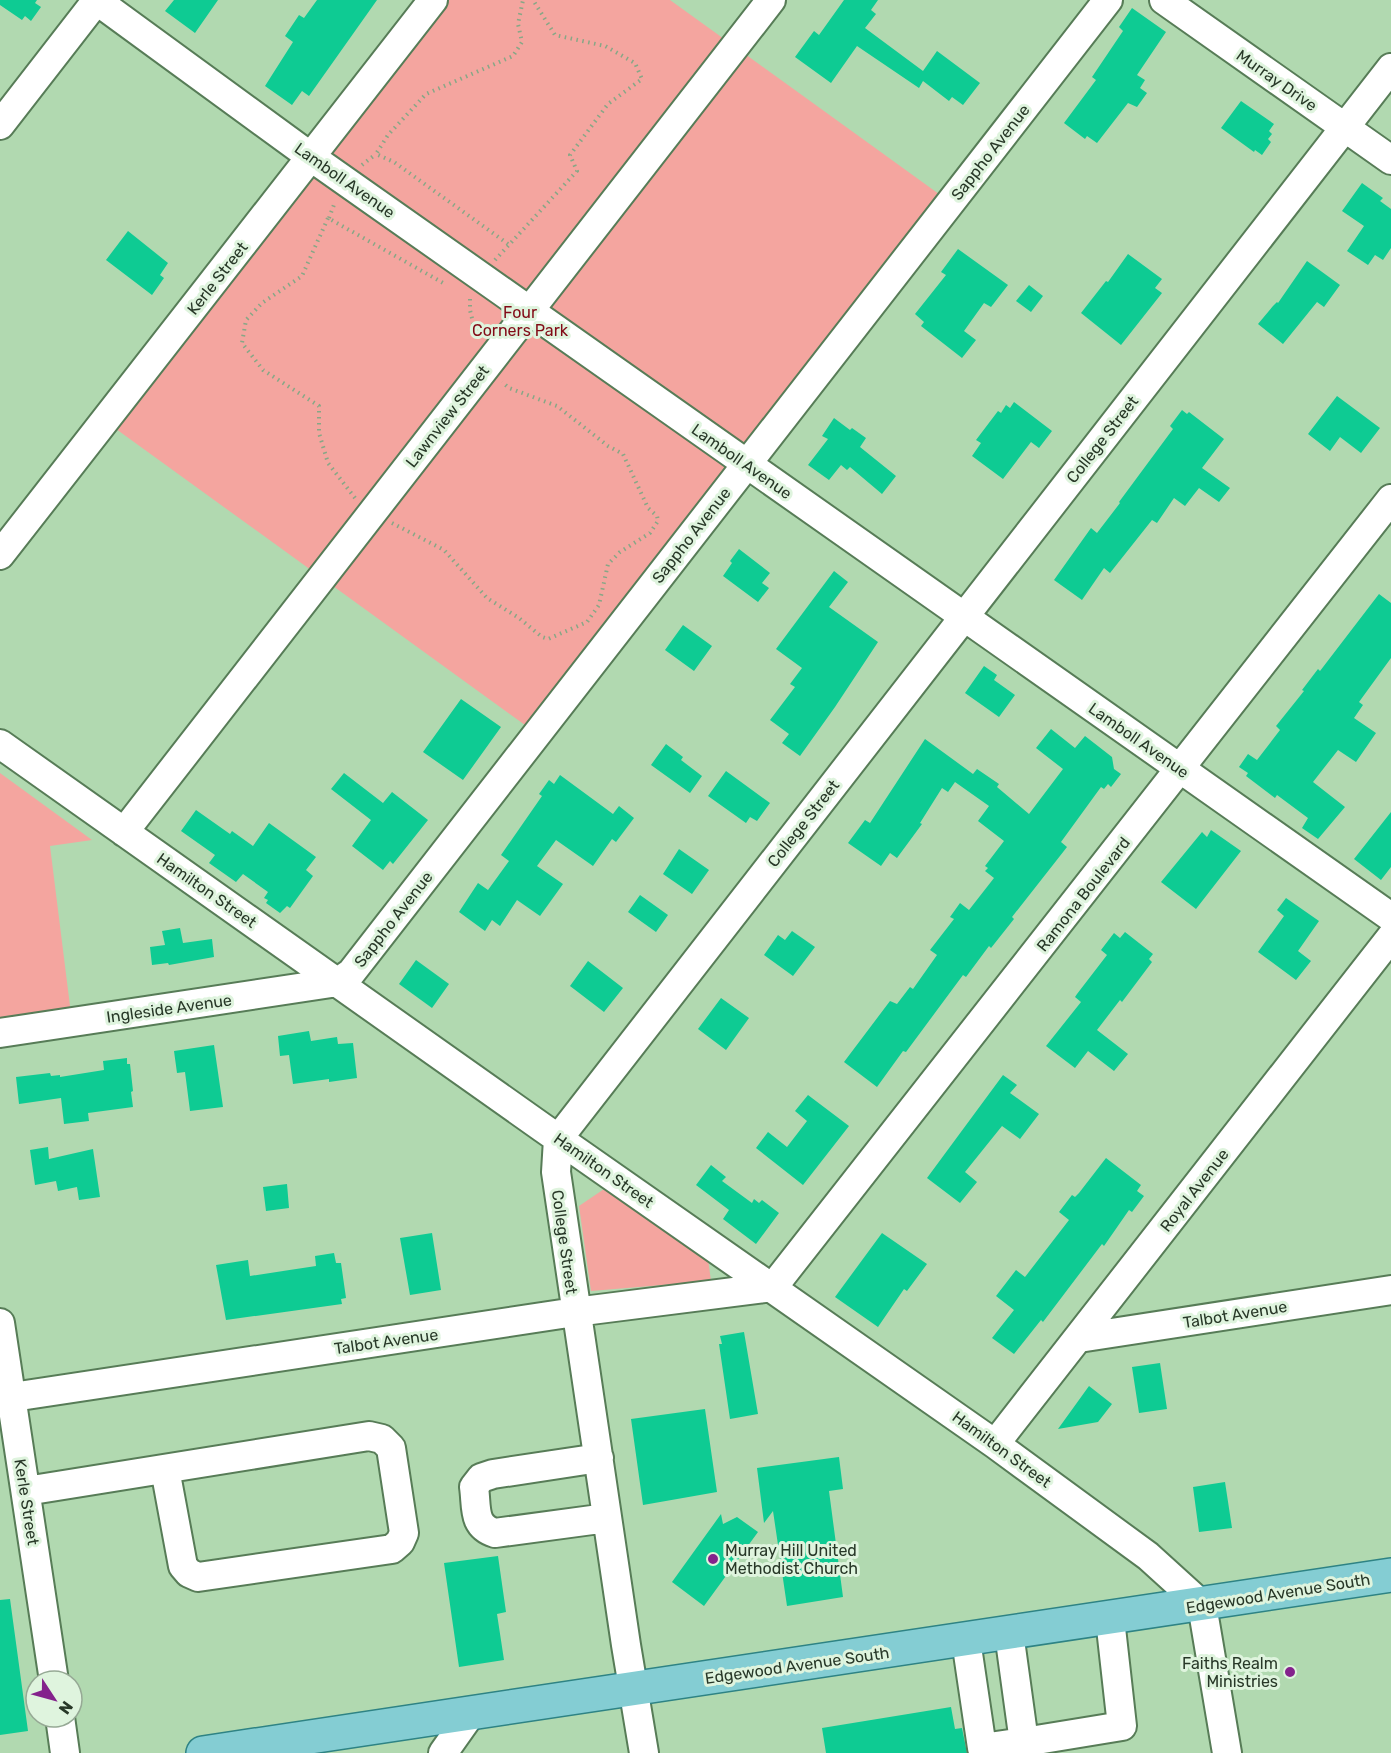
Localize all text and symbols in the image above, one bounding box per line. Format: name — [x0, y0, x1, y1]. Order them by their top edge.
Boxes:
street label: Murray Drive — [1233, 46, 1321, 115]
street label: Sappho Avenue — [947, 101, 1034, 204]
street label: Lamboll Avenue — [291, 139, 399, 222]
street label: Kerle Street — [183, 238, 252, 319]
park label: Four Corners Park — [472, 303, 569, 340]
street label: Lawnview Street — [402, 362, 493, 471]
street label: College Street — [1063, 392, 1142, 487]
street label: Lamboll Avenue — [688, 420, 796, 503]
street label: Sappho Avenue — [648, 484, 735, 587]
street label: Lamboll Avenue — [1085, 699, 1193, 782]
street label: College Street — [764, 776, 843, 871]
street label: Ramona Boulevard — [1033, 833, 1134, 955]
street label: Hamilton Street — [153, 849, 260, 932]
street label: Sappho Avenue — [350, 868, 437, 971]
street label: Ingleside Avenue — [105, 990, 233, 1027]
street label: Hamilton Street — [550, 1129, 657, 1212]
street label: Royal Avenue — [1156, 1145, 1233, 1236]
street label: College Street — [548, 1189, 581, 1296]
street label: Talbot Avenue — [1182, 1297, 1288, 1332]
street label: Talbot Avenue — [333, 1325, 439, 1358]
street label: Hamilton Street — [949, 1407, 1055, 1492]
street label: Kerle Street — [10, 1458, 43, 1547]
place label: Murray Hill United Methodist Church — [725, 1541, 858, 1578]
marker: Murray Hill United Methodist Church — [706, 1552, 720, 1566]
street label: Edgewood Avenue South — [1185, 1570, 1371, 1617]
street label: Edgewood Avenue South — [704, 1643, 891, 1688]
place label: Faiths Realm Ministries — [1182, 1654, 1278, 1691]
marker: Faiths Realm Ministries — [1283, 1665, 1297, 1679]
north arrow — [24, 1669, 84, 1729]
text: N — [55, 1697, 77, 1718]

